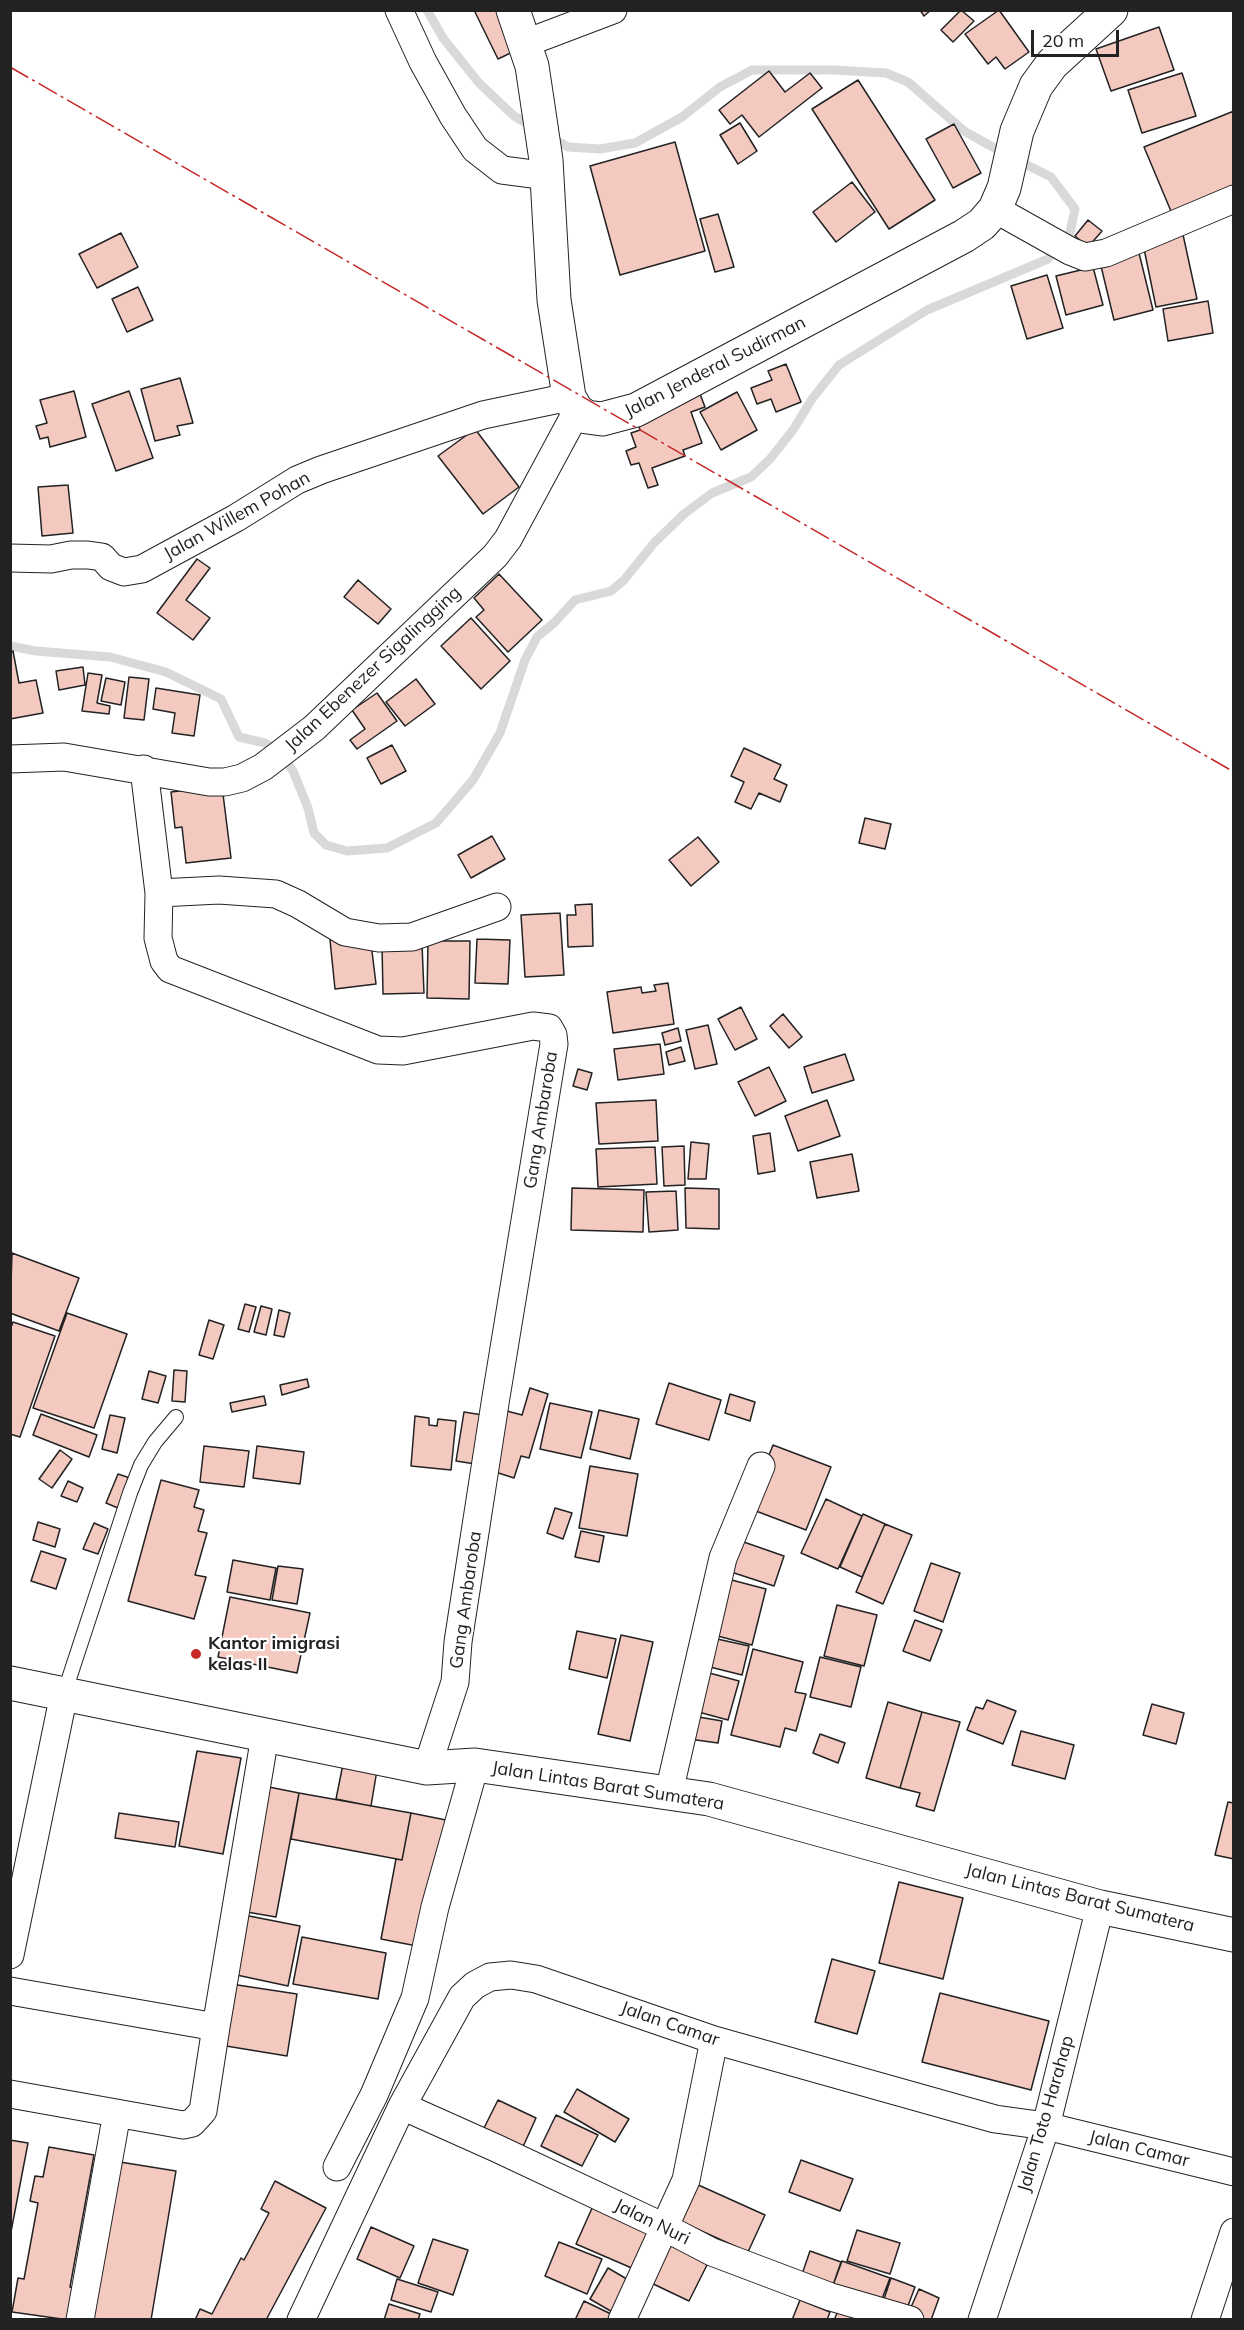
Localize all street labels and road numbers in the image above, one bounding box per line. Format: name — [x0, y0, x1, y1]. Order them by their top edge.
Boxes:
street label: Jalan Jenderal Sudirman — [621, 312, 809, 422]
street label: Jalan Willem Pohan — [160, 467, 314, 565]
street label: Jalan Ebenezer Sigalingging — [281, 582, 465, 756]
street label: Gang Ambaroba — [519, 1050, 563, 1190]
street label: Gang Ambaroba — [446, 1530, 486, 1670]
street label: Jalan Lintas Barat Sumatera — [490, 1757, 726, 1815]
street label: Jalan Lintas Barat Sumatera — [963, 1859, 1197, 1937]
street label: Jalan Camar — [618, 1997, 722, 2051]
street label: Jalan Toto Harahap — [1013, 2033, 1079, 2195]
street label: Jalan Camar — [1086, 2126, 1192, 2172]
street label: Jalan Nuri — [611, 2194, 693, 2250]

